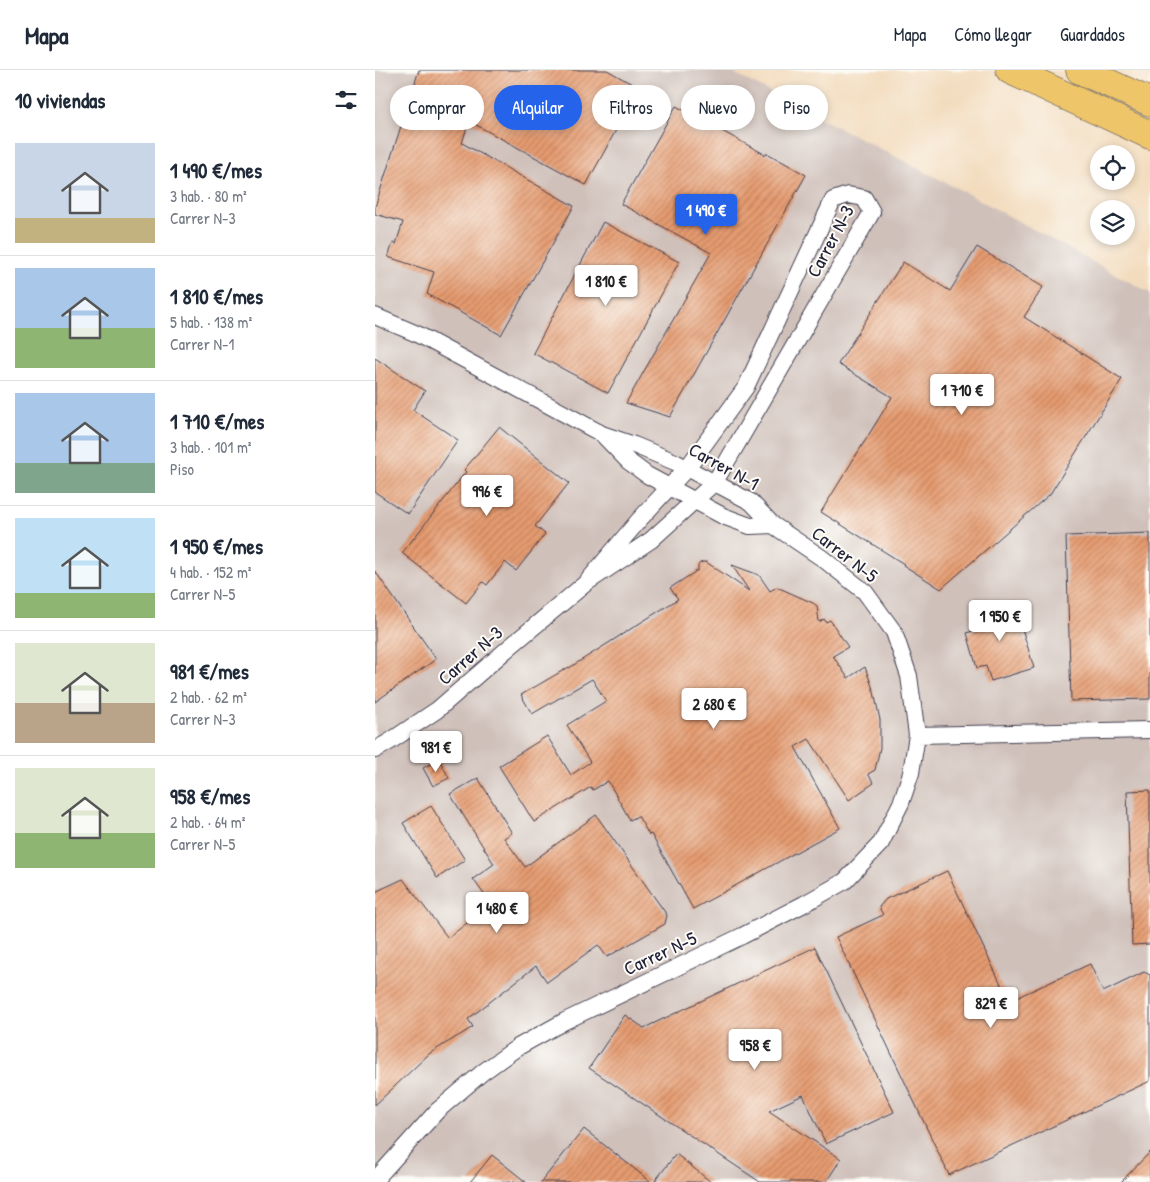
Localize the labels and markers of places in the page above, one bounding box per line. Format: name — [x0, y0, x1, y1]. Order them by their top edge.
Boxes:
pin: 1 490 € — [660, 194, 752, 236]
pin: 1 810 € — [560, 264, 652, 307]
pin: 1 710 € — [916, 374, 1008, 416]
pin: 996 € — [452, 474, 522, 517]
pin: 1 950 € — [954, 600, 1046, 642]
pin: 2 680 € — [668, 688, 760, 730]
pin: 981 € — [401, 730, 471, 773]
pin: 1 480 € — [451, 892, 543, 934]
pin: 829 € — [956, 986, 1026, 1029]
pin: 958 € — [720, 1028, 790, 1071]

